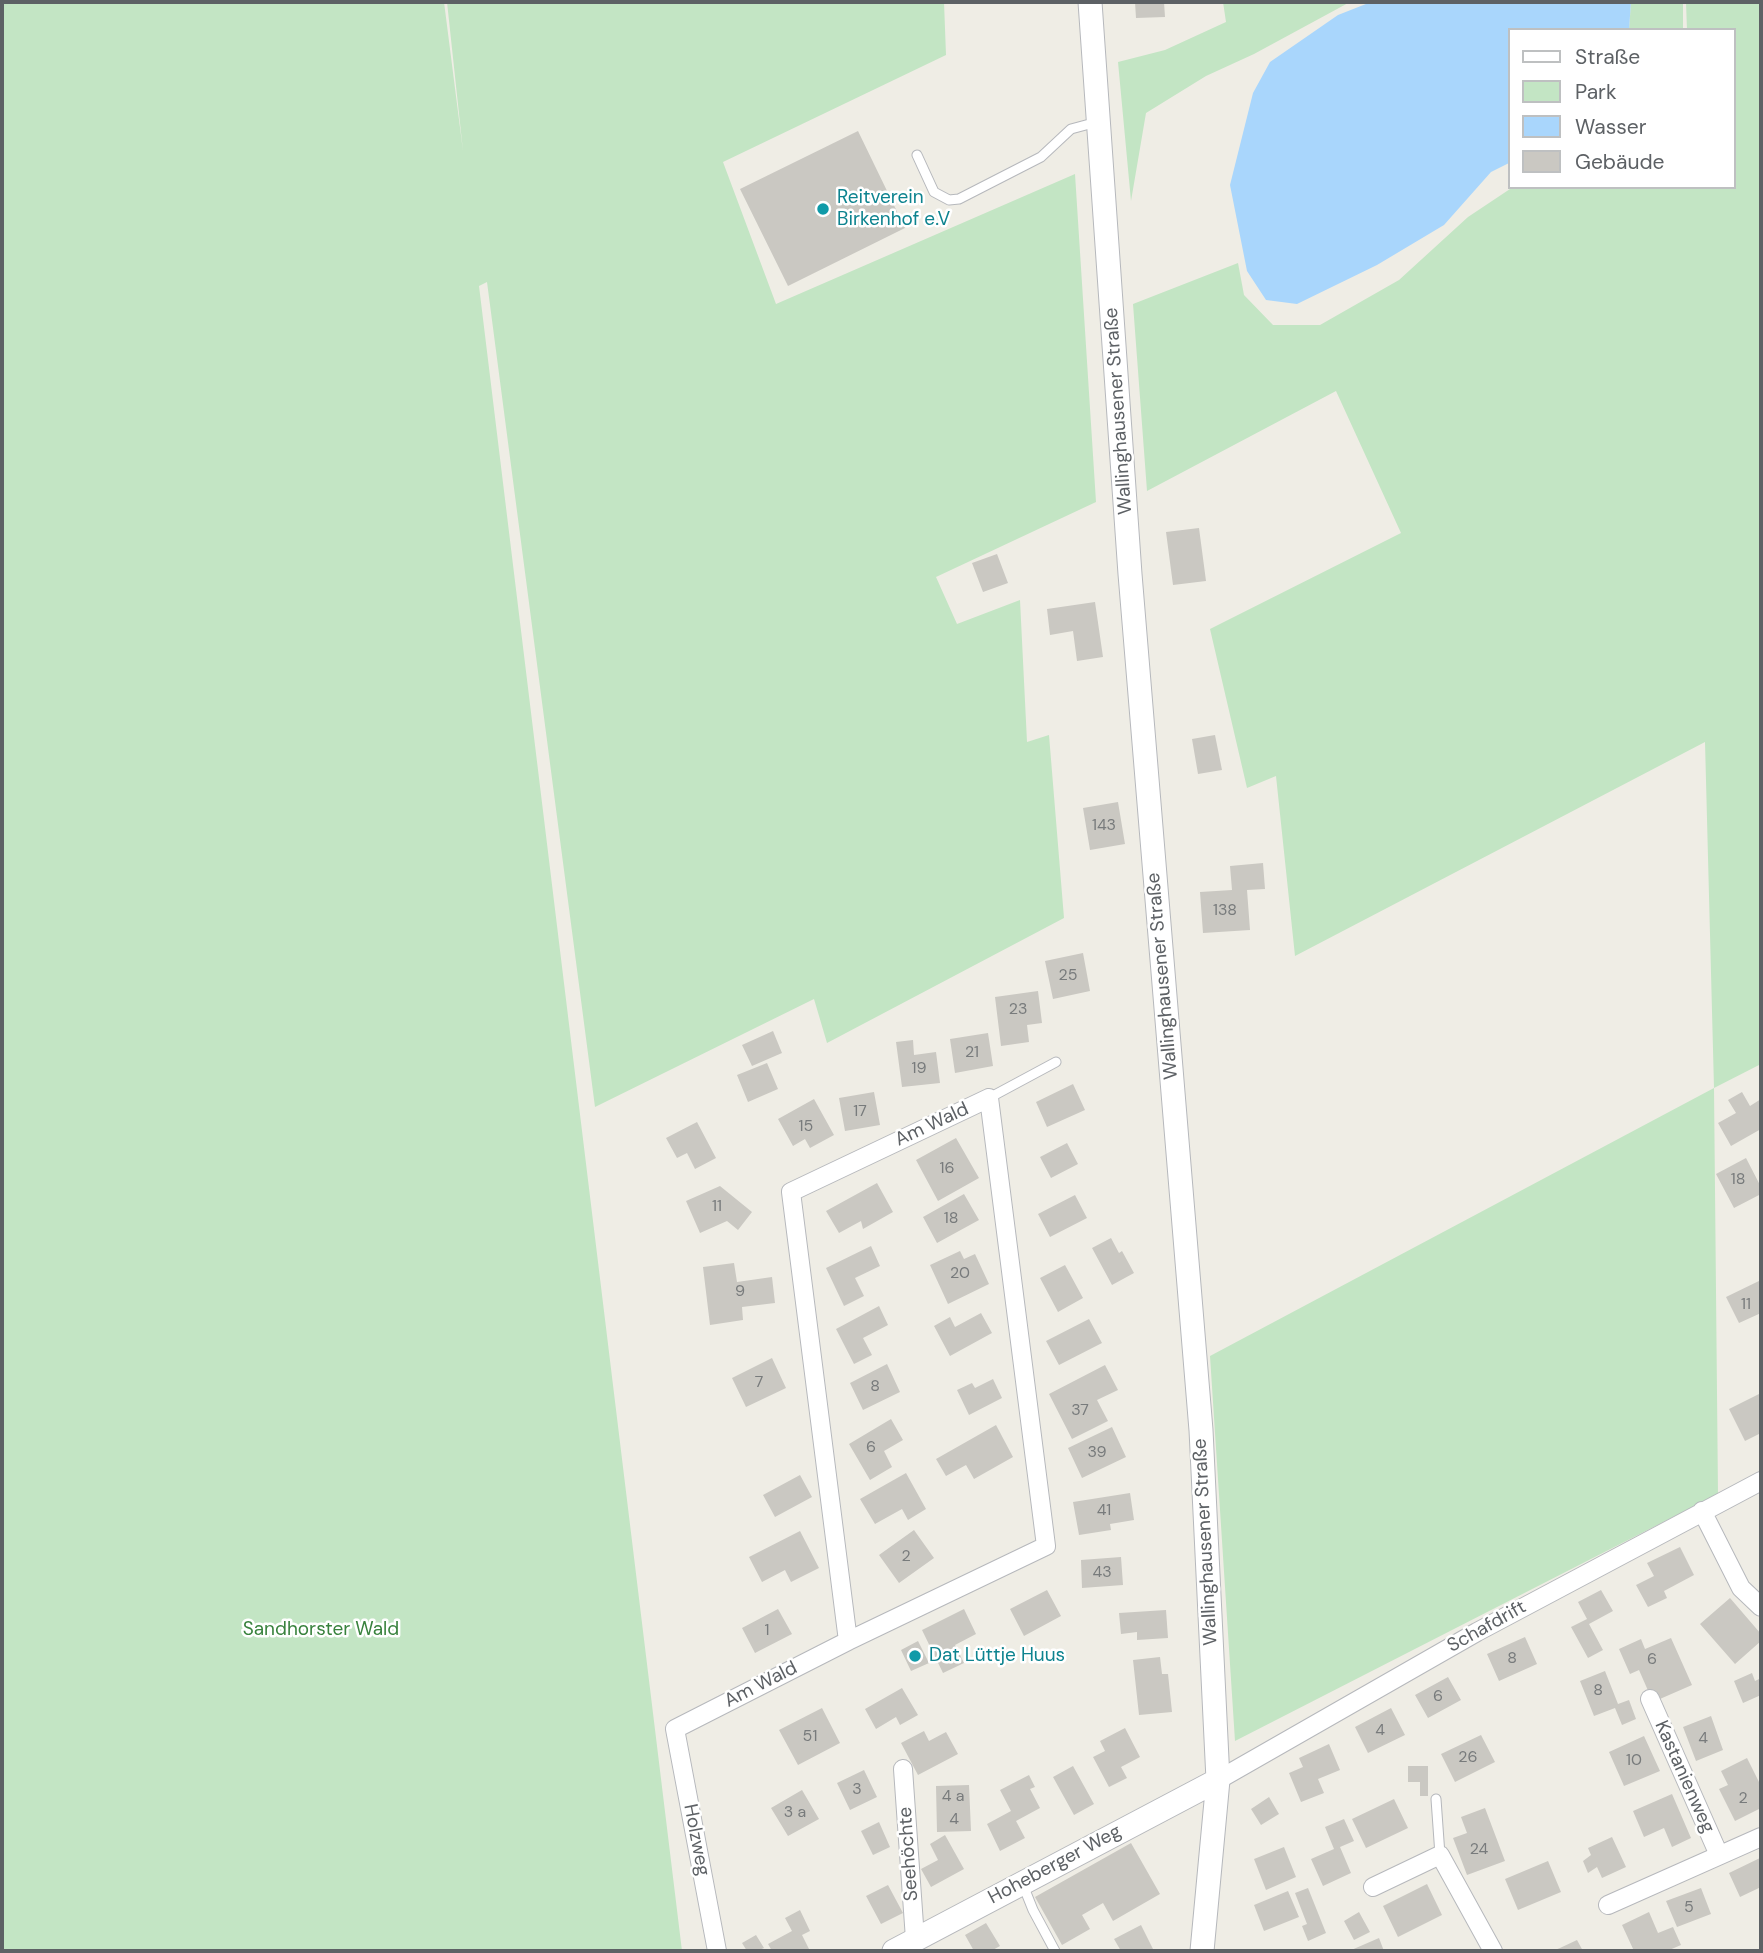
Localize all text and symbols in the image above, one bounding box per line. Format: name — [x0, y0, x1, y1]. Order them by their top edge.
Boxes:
legend — [1508, 28, 1735, 189]
text: Straße — [1575, 43, 1640, 71]
text: Park — [1575, 78, 1616, 106]
text: Wasser — [1575, 113, 1647, 141]
text: Gebäude — [1575, 148, 1665, 176]
place label: Reitverein Birkenhof e.V — [837, 187, 950, 231]
marker: Reitverein Birkenhof e.V — [815, 201, 831, 217]
street label: Wallinghausener Straße — [1100, 307, 1138, 515]
house number: 143 — [1092, 816, 1116, 836]
street label: Wallinghausener Straße — [1143, 872, 1183, 1080]
house number: 138 — [1213, 901, 1237, 921]
house number: 25 — [1059, 966, 1077, 986]
house number: 23 — [1009, 1000, 1027, 1020]
house number: 21 — [965, 1043, 979, 1063]
house number: 19 — [911, 1059, 927, 1079]
street label: Am Wald — [892, 1098, 972, 1152]
house number: 17 — [853, 1102, 867, 1122]
house number: 15 — [799, 1117, 813, 1137]
house number: 16 — [939, 1159, 955, 1179]
house number: 18 — [1731, 1170, 1745, 1190]
house number: 11 — [712, 1197, 722, 1217]
house number: 18 — [944, 1209, 958, 1229]
house number: 20 — [950, 1264, 970, 1284]
house number: 9 — [735, 1282, 745, 1302]
house number: 11 — [1741, 1295, 1751, 1315]
house number: 7 — [755, 1373, 763, 1393]
house number: 8 — [870, 1377, 880, 1397]
house number: 37 — [1071, 1401, 1089, 1421]
house number: 6 — [866, 1438, 876, 1458]
street label: Wallinghausener Straße — [1189, 1438, 1223, 1646]
house number: 39 — [1087, 1443, 1107, 1463]
house number: 41 — [1097, 1501, 1111, 1521]
house number: 2 — [901, 1547, 911, 1567]
house number: 43 — [1092, 1563, 1112, 1583]
street label: Schafdrift — [1444, 1596, 1530, 1658]
park label: Sandhorster Wald — [243, 1619, 399, 1641]
house number: 1 — [765, 1621, 769, 1641]
place label: Dat Lüttje Huus — [929, 1645, 1065, 1667]
marker: Dat Lüttje Huus — [907, 1648, 923, 1664]
house number: 8 — [1507, 1649, 1517, 1669]
house number: 6 — [1647, 1650, 1657, 1670]
street label: Am Wald — [721, 1657, 801, 1713]
house number: 8 — [1593, 1681, 1603, 1701]
house number: 6 — [1433, 1687, 1443, 1707]
street label: Kastanienweg — [1649, 1717, 1719, 1837]
house number: 4 — [1375, 1721, 1385, 1741]
house number: 51 — [803, 1727, 817, 1747]
house number: 4 — [1698, 1729, 1708, 1749]
house number: 26 — [1458, 1748, 1478, 1768]
house number: 10 — [1626, 1751, 1642, 1771]
house number: 3 — [852, 1780, 862, 1800]
house number: 4 a — [942, 1787, 964, 1807]
house number: 2 — [1738, 1789, 1748, 1809]
street label: Holzweg — [678, 1802, 714, 1878]
house number: 3 a — [784, 1803, 806, 1823]
street label: Seehöchte — [894, 1806, 924, 1902]
house number: 4 — [949, 1810, 959, 1830]
street label: Hoheberger Weg — [985, 1820, 1125, 1910]
house number: 24 — [1470, 1840, 1488, 1860]
house number: 5 — [1684, 1898, 1694, 1918]

